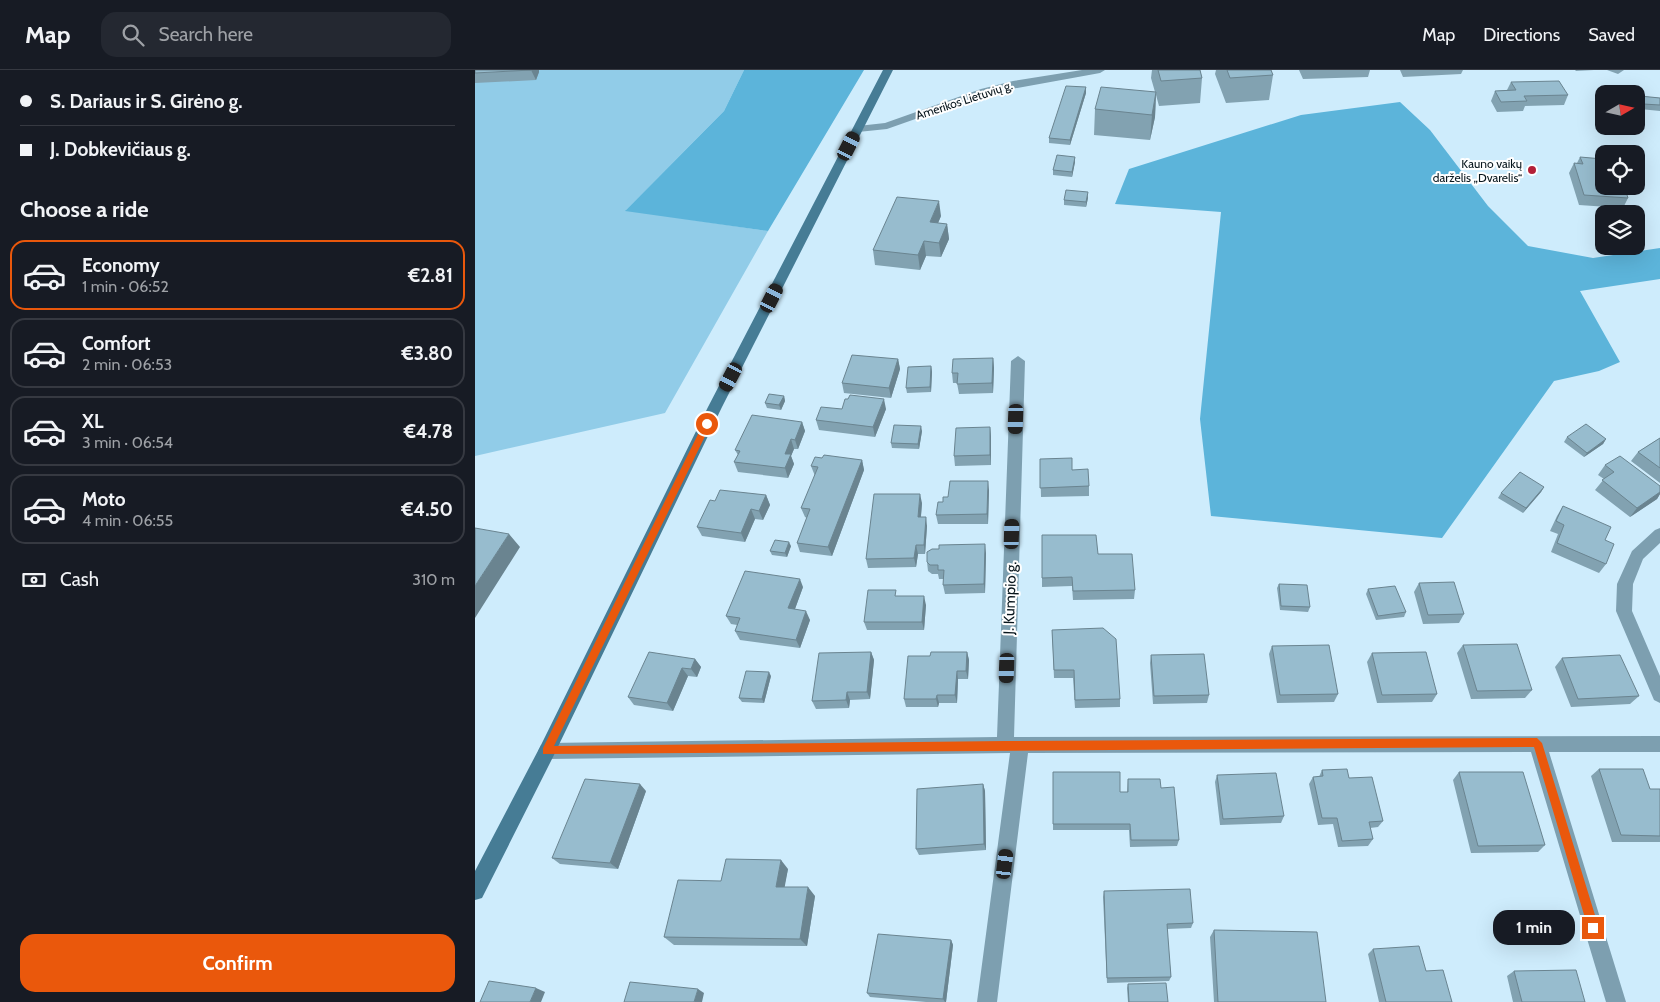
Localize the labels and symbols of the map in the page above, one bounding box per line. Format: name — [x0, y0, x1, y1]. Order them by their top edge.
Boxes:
street label: Amerikos Lietuvių g. — [914, 77, 1014, 123]
north arrow — [1595, 85, 1645, 135]
car — [835, 129, 862, 163]
place label: Kauno vaikų darželis „Dvarelis“ — [1433, 156, 1523, 185]
marker: Kauno vaikų darželis „Dvarelis“ — [1526, 164, 1538, 176]
car — [758, 281, 785, 315]
car — [717, 360, 744, 394]
car — [1007, 404, 1024, 434]
route start — [696, 413, 718, 435]
car — [1003, 519, 1020, 549]
street label: J. Kumpio g. — [1000, 561, 1020, 636]
car — [998, 653, 1015, 683]
car — [995, 848, 1014, 880]
callout: 1 min — [1493, 910, 1575, 946]
route end — [1582, 917, 1604, 939]

